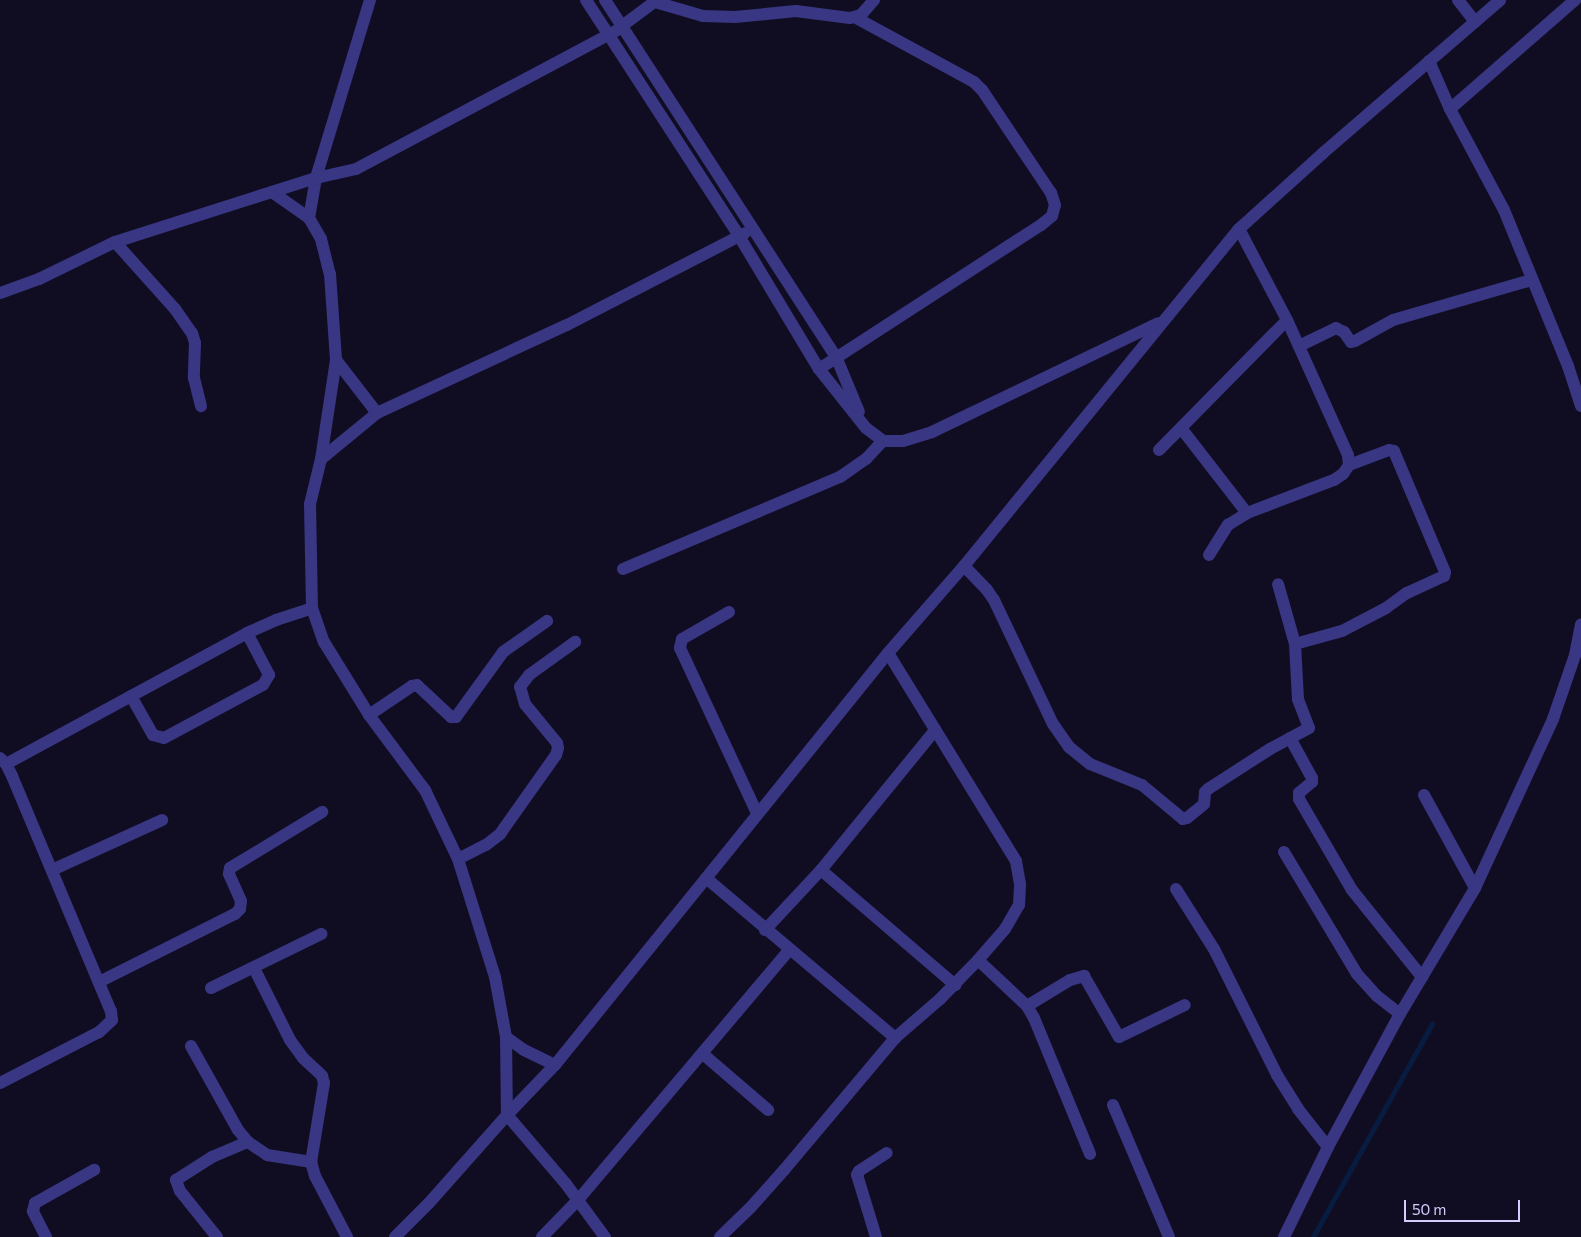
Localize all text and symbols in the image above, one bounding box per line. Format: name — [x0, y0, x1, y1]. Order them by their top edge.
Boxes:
scale bar — [1406, 1190, 1522, 1222]
text: 50 m — [1412, 1200, 1446, 1218]

